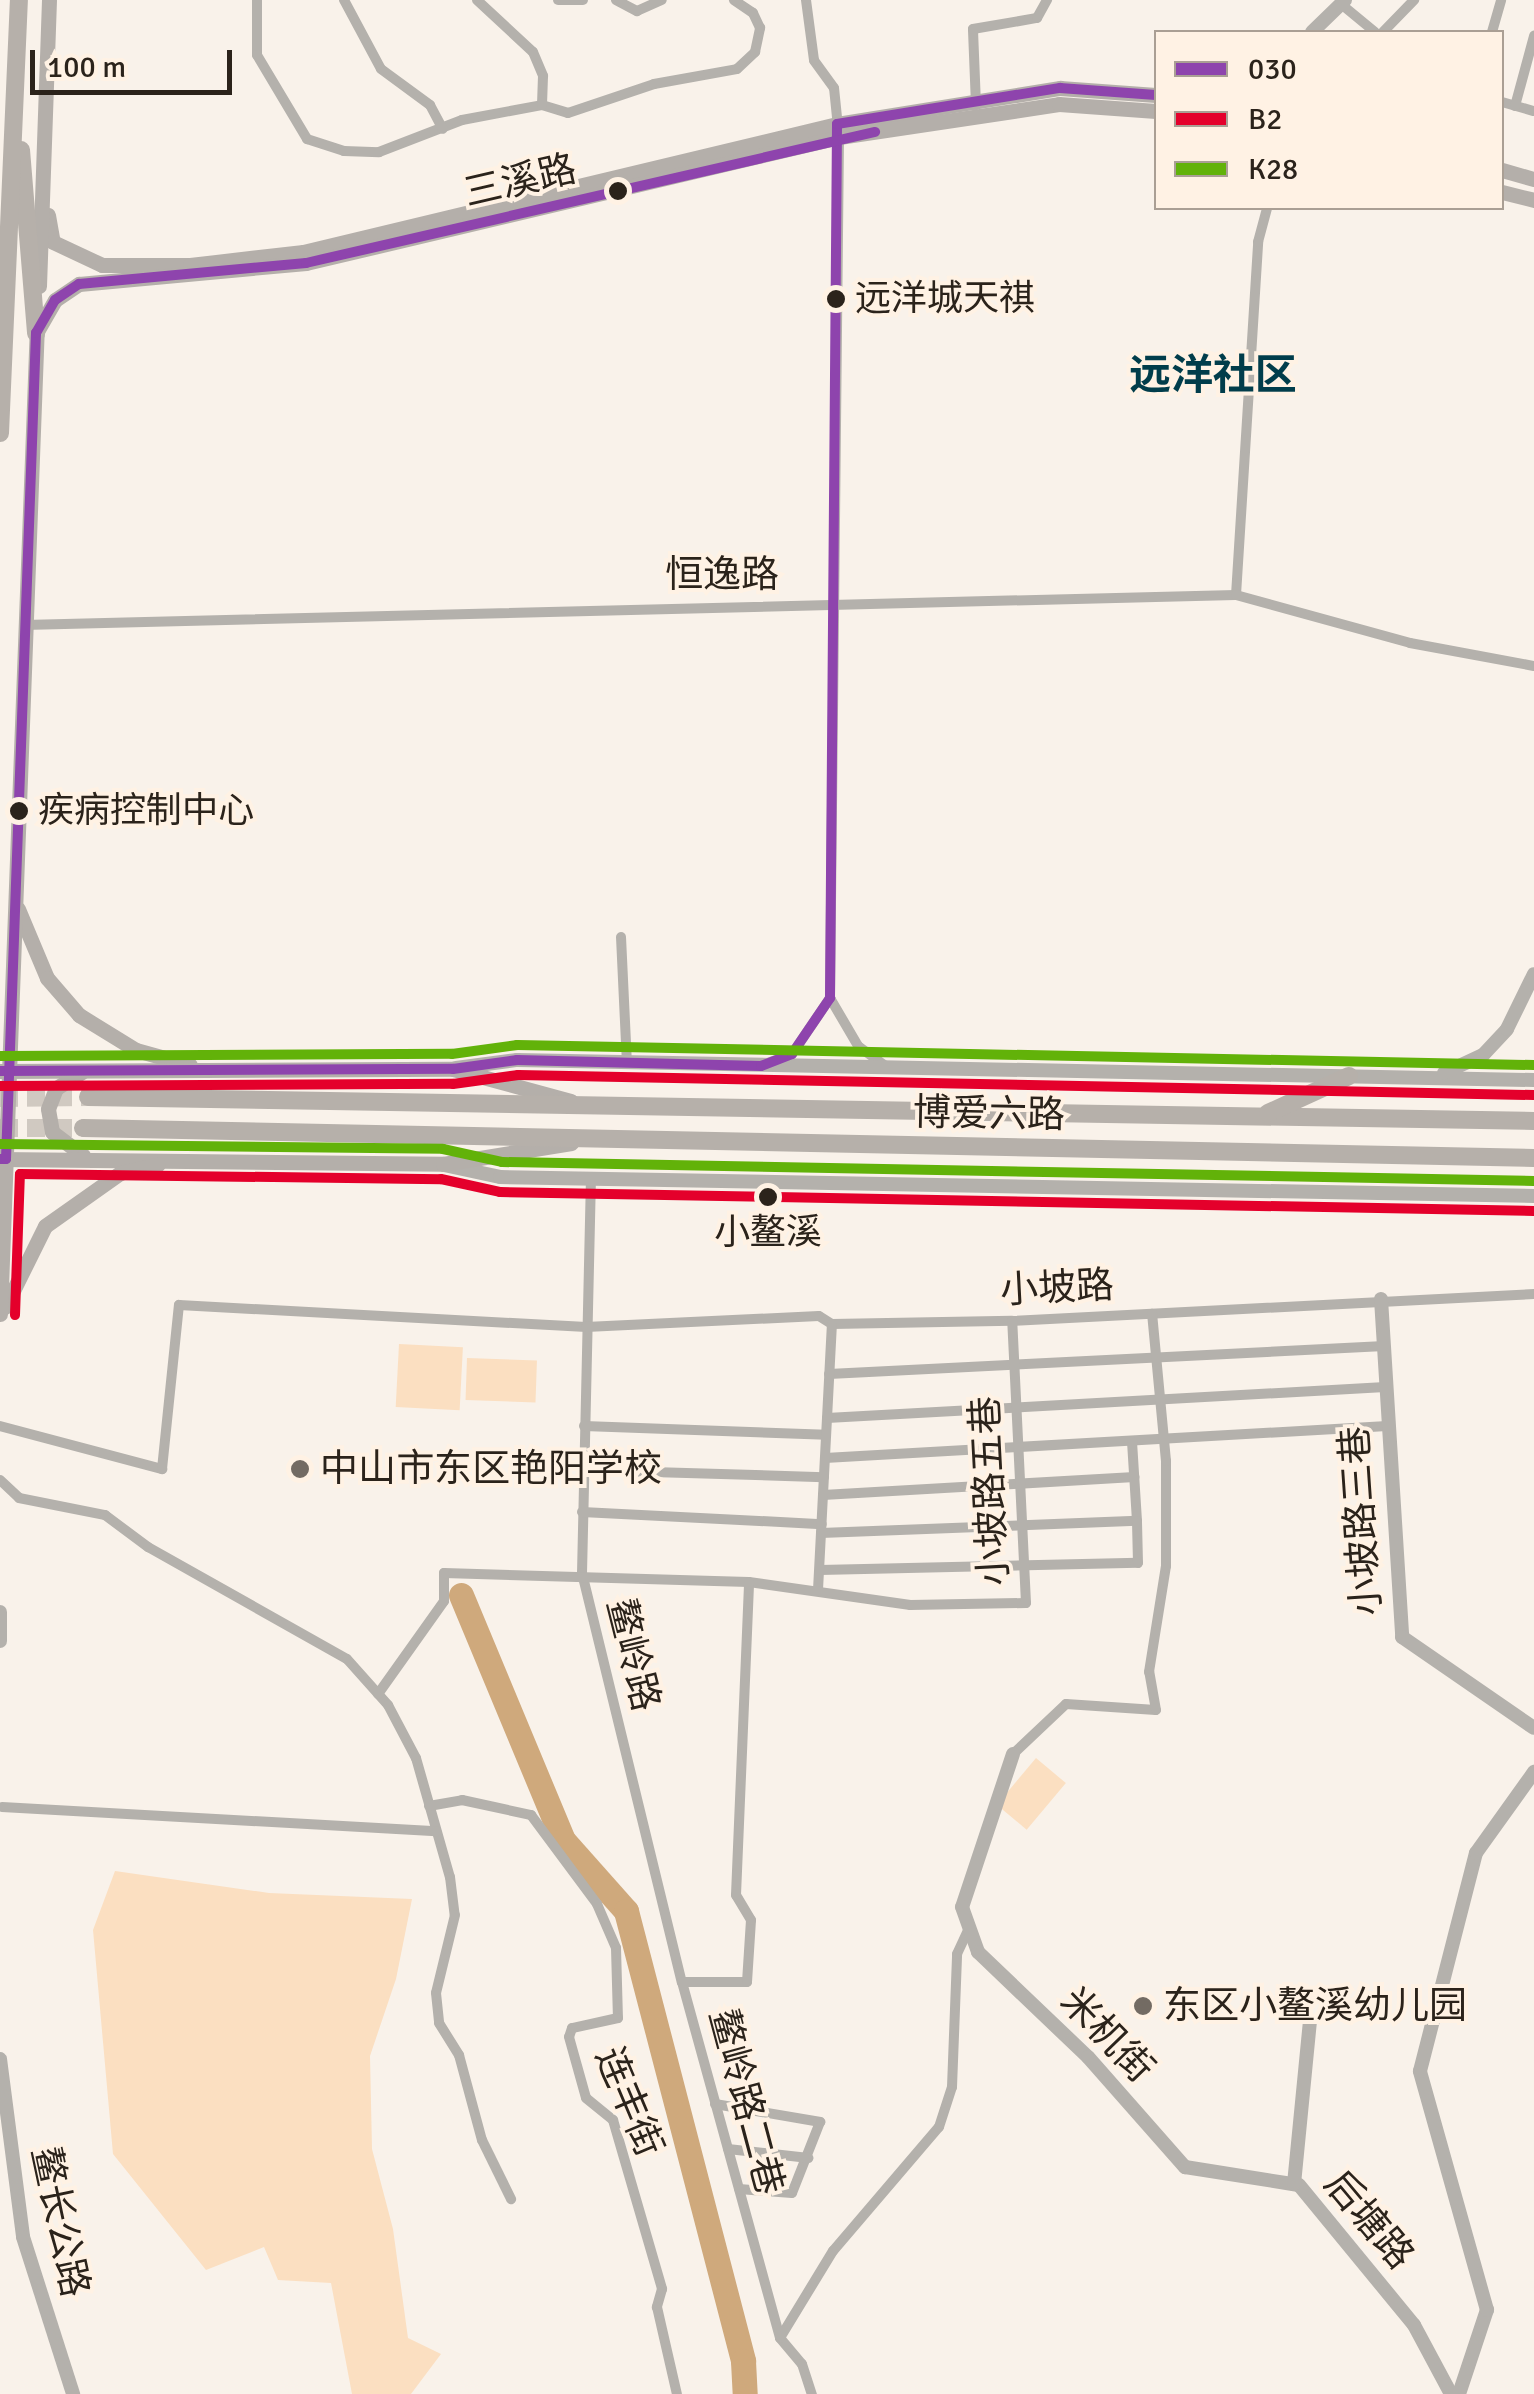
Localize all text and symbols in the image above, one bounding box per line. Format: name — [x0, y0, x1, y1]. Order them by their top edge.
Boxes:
scale bar — [35, 30, 238, 92]
legend — [1154, 30, 1504, 210]
text: 100 m — [47, 49, 126, 86]
text: 030 — [1248, 51, 1297, 88]
text: B2 — [1248, 101, 1282, 138]
street label: 三溪路 — [459, 146, 581, 216]
text: K28 — [1248, 151, 1298, 188]
unlabelled marker — [608, 181, 628, 201]
place label: 远洋城天祺 — [855, 277, 1035, 321]
marker: 远洋城天祺 — [826, 289, 846, 309]
district label: 远洋社区 — [1129, 351, 1297, 401]
street label: 恒逸路 — [665, 552, 779, 598]
place label: 疾病控制中心 — [38, 789, 254, 833]
marker: 疾病控制中心 — [9, 801, 29, 821]
street label: 博爱六路 — [913, 1090, 1065, 1138]
marker: 小鳌溪 — [758, 1187, 778, 1207]
place label: 小鳌溪 — [714, 1211, 822, 1255]
street label: 小坡路 — [999, 1262, 1115, 1314]
street label: 小坡路五巷 — [962, 1395, 1018, 1587]
street label: 小坡路三巷 — [1332, 1425, 1390, 1617]
place label: 中山市东区艳阳学校 — [320, 1446, 662, 1492]
marker: 中山市东区艳阳学校 — [289, 1458, 311, 1480]
street label: 鳌岭路 — [597, 1594, 669, 1716]
street label: 米机街 — [1051, 1978, 1163, 2092]
place label: 东区小鳌溪幼儿园 — [1163, 1983, 1467, 2029]
marker: 东区小鳌溪幼儿园 — [1132, 1995, 1154, 2017]
street label: 鳌岭路二巷 — [699, 2004, 793, 2200]
street label: 连丰街 — [586, 2041, 672, 2163]
street label: 鳌长公路 — [22, 2143, 98, 2301]
street label: 后塘路 — [1315, 2162, 1423, 2278]

